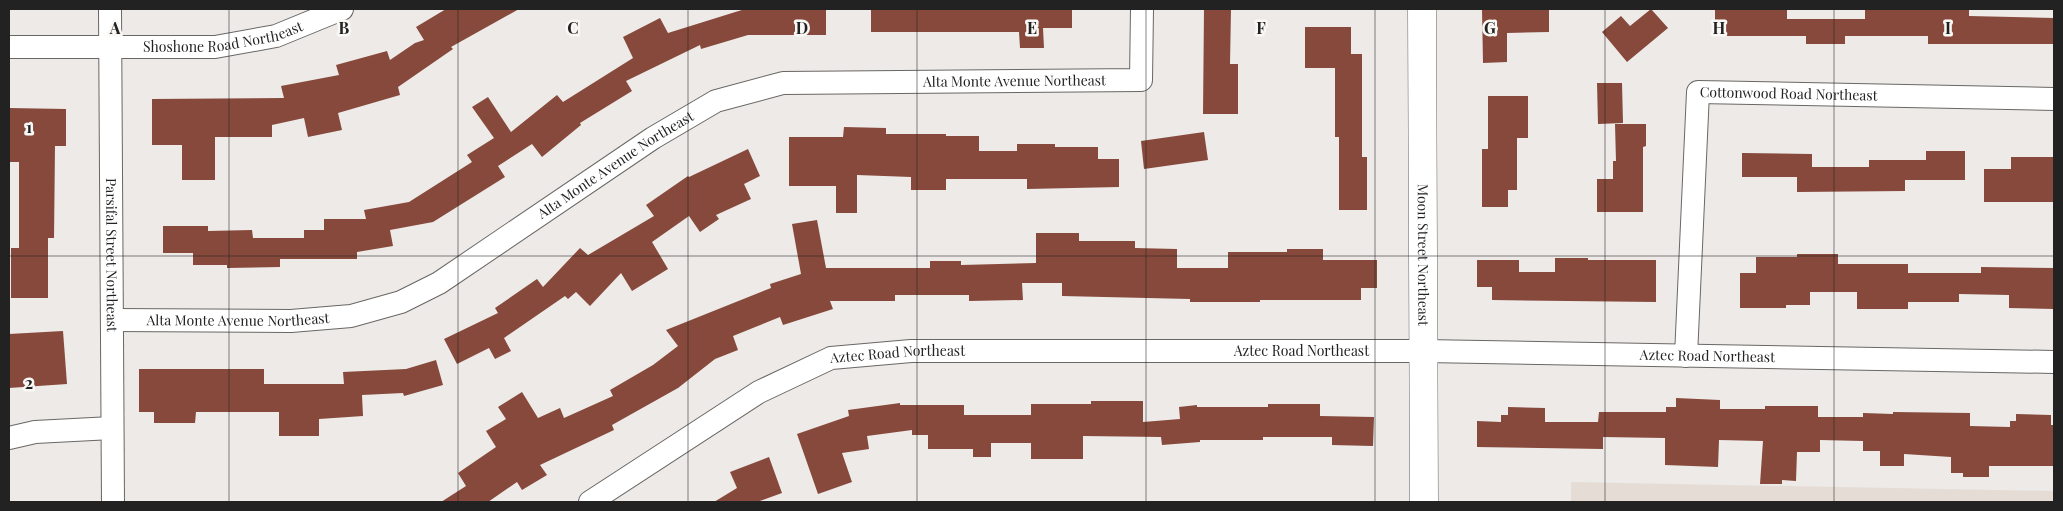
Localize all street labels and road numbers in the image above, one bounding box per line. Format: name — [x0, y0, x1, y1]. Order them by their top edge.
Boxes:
street label: Shoshone Road Northeast — [143, 16, 306, 56]
street label: Alta Monte Avenue Northeast — [922, 70, 1107, 91]
street label: Cottonwood Road Northeast — [1700, 82, 1879, 105]
street label: Alta Monte Avenue Northeast — [533, 106, 698, 223]
street label: Parsifal Street Northeast — [102, 178, 122, 333]
street label: Moon Street Northeast — [1414, 184, 1433, 327]
street label: Alta Monte Avenue Northeast — [145, 308, 331, 330]
street label: Aztec Road Northeast — [828, 341, 966, 367]
street label: Aztec Road Northeast — [1233, 341, 1370, 360]
street label: Aztec Road Northeast — [1639, 345, 1776, 366]

